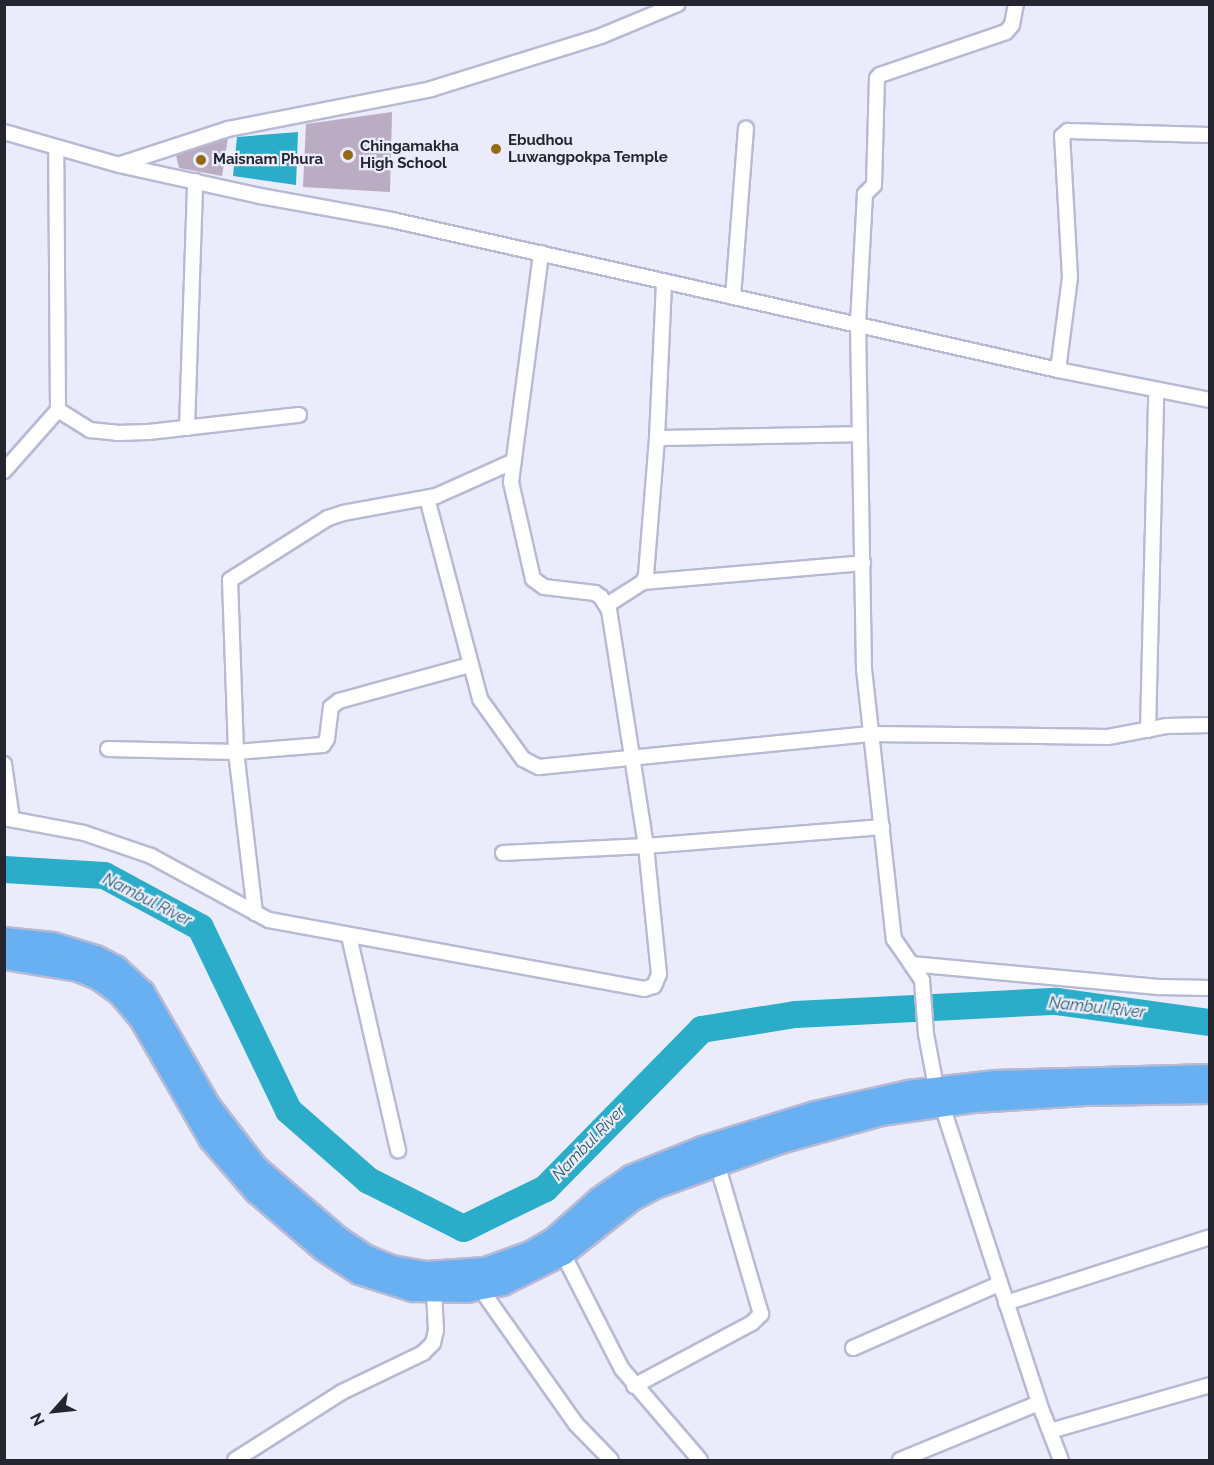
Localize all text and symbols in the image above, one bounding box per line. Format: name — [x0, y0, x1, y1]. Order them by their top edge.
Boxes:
place label: Ebudhou Luwangpokpa Temple — [508, 131, 668, 166]
place label: Chingamakha High School — [360, 137, 459, 172]
marker: Ebudhou Luwangpokpa Temple — [489, 142, 503, 156]
marker: Chingamakha High School — [341, 148, 355, 162]
place label: Maisnam Phura — [213, 151, 323, 169]
marker: Maisnam Phura — [194, 153, 208, 167]
water label: Nambul River — [99, 869, 195, 931]
water label: Nambul River — [1048, 993, 1146, 1023]
water label: Nambul River — [548, 1101, 630, 1185]
north arrow — [24, 1381, 84, 1441]
text: N — [26, 1410, 49, 1429]

